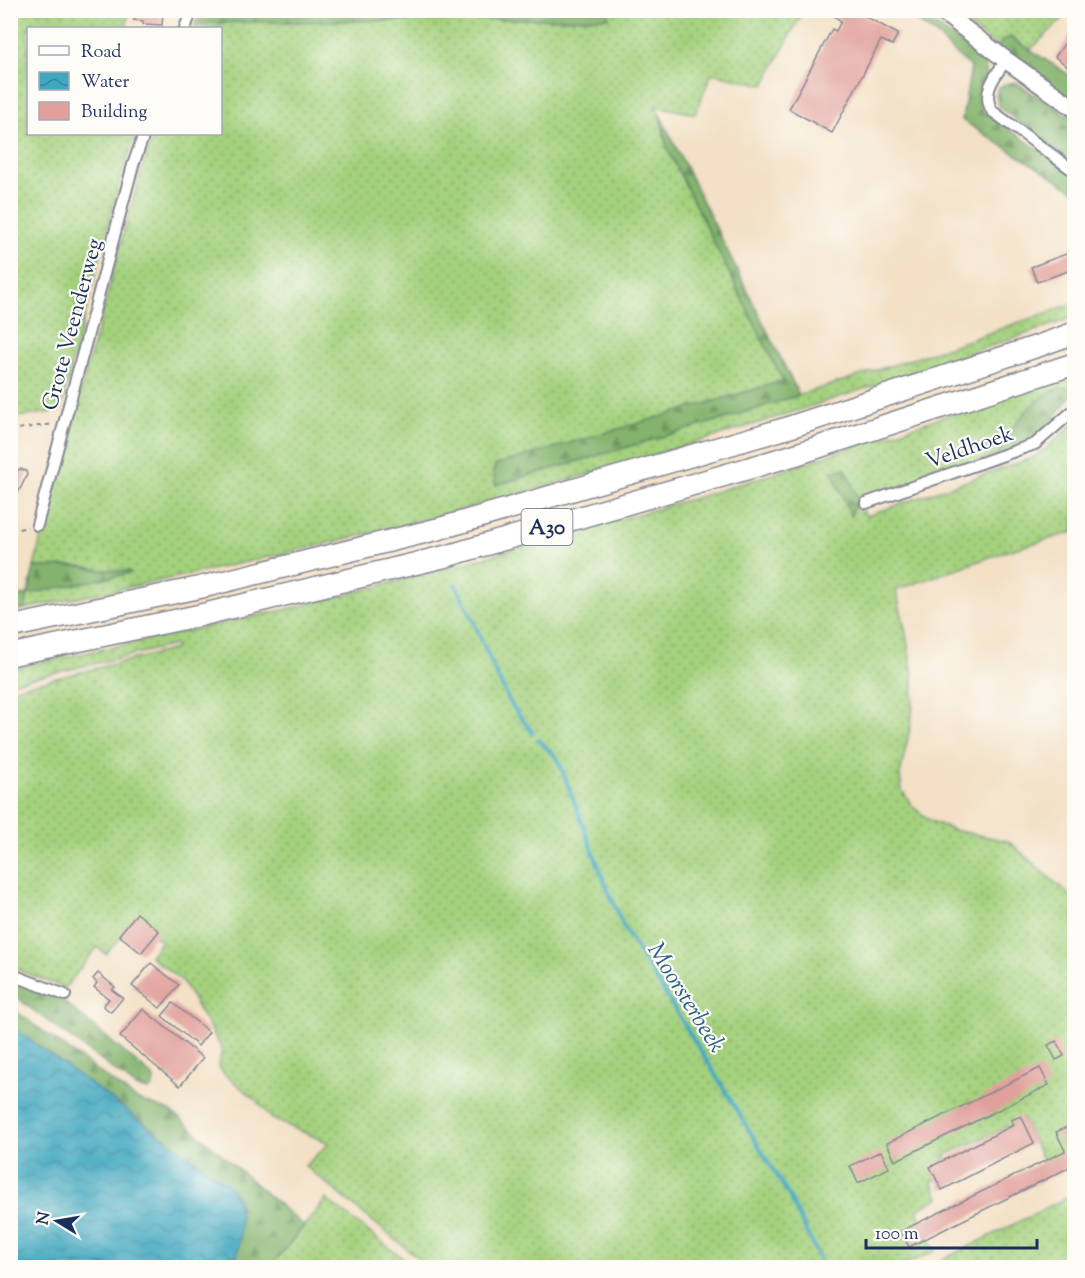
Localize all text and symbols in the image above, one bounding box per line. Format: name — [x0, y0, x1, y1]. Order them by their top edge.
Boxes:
legend — [27, 27, 222, 135]
text: Road — [81, 40, 121, 66]
text: Water — [81, 70, 130, 96]
text: Building — [81, 100, 147, 126]
street label: Grote Veenderweg — [36, 235, 112, 414]
street label: Veldhoek — [922, 419, 1018, 479]
road number: A30 — [522, 509, 572, 545]
water label: Moorsterbeek — [638, 936, 733, 1060]
north arrow — [27, 1191, 87, 1251]
text: N — [32, 1210, 57, 1227]
scale bar — [866, 1212, 1037, 1250]
text: 100 m — [875, 1222, 919, 1248]

